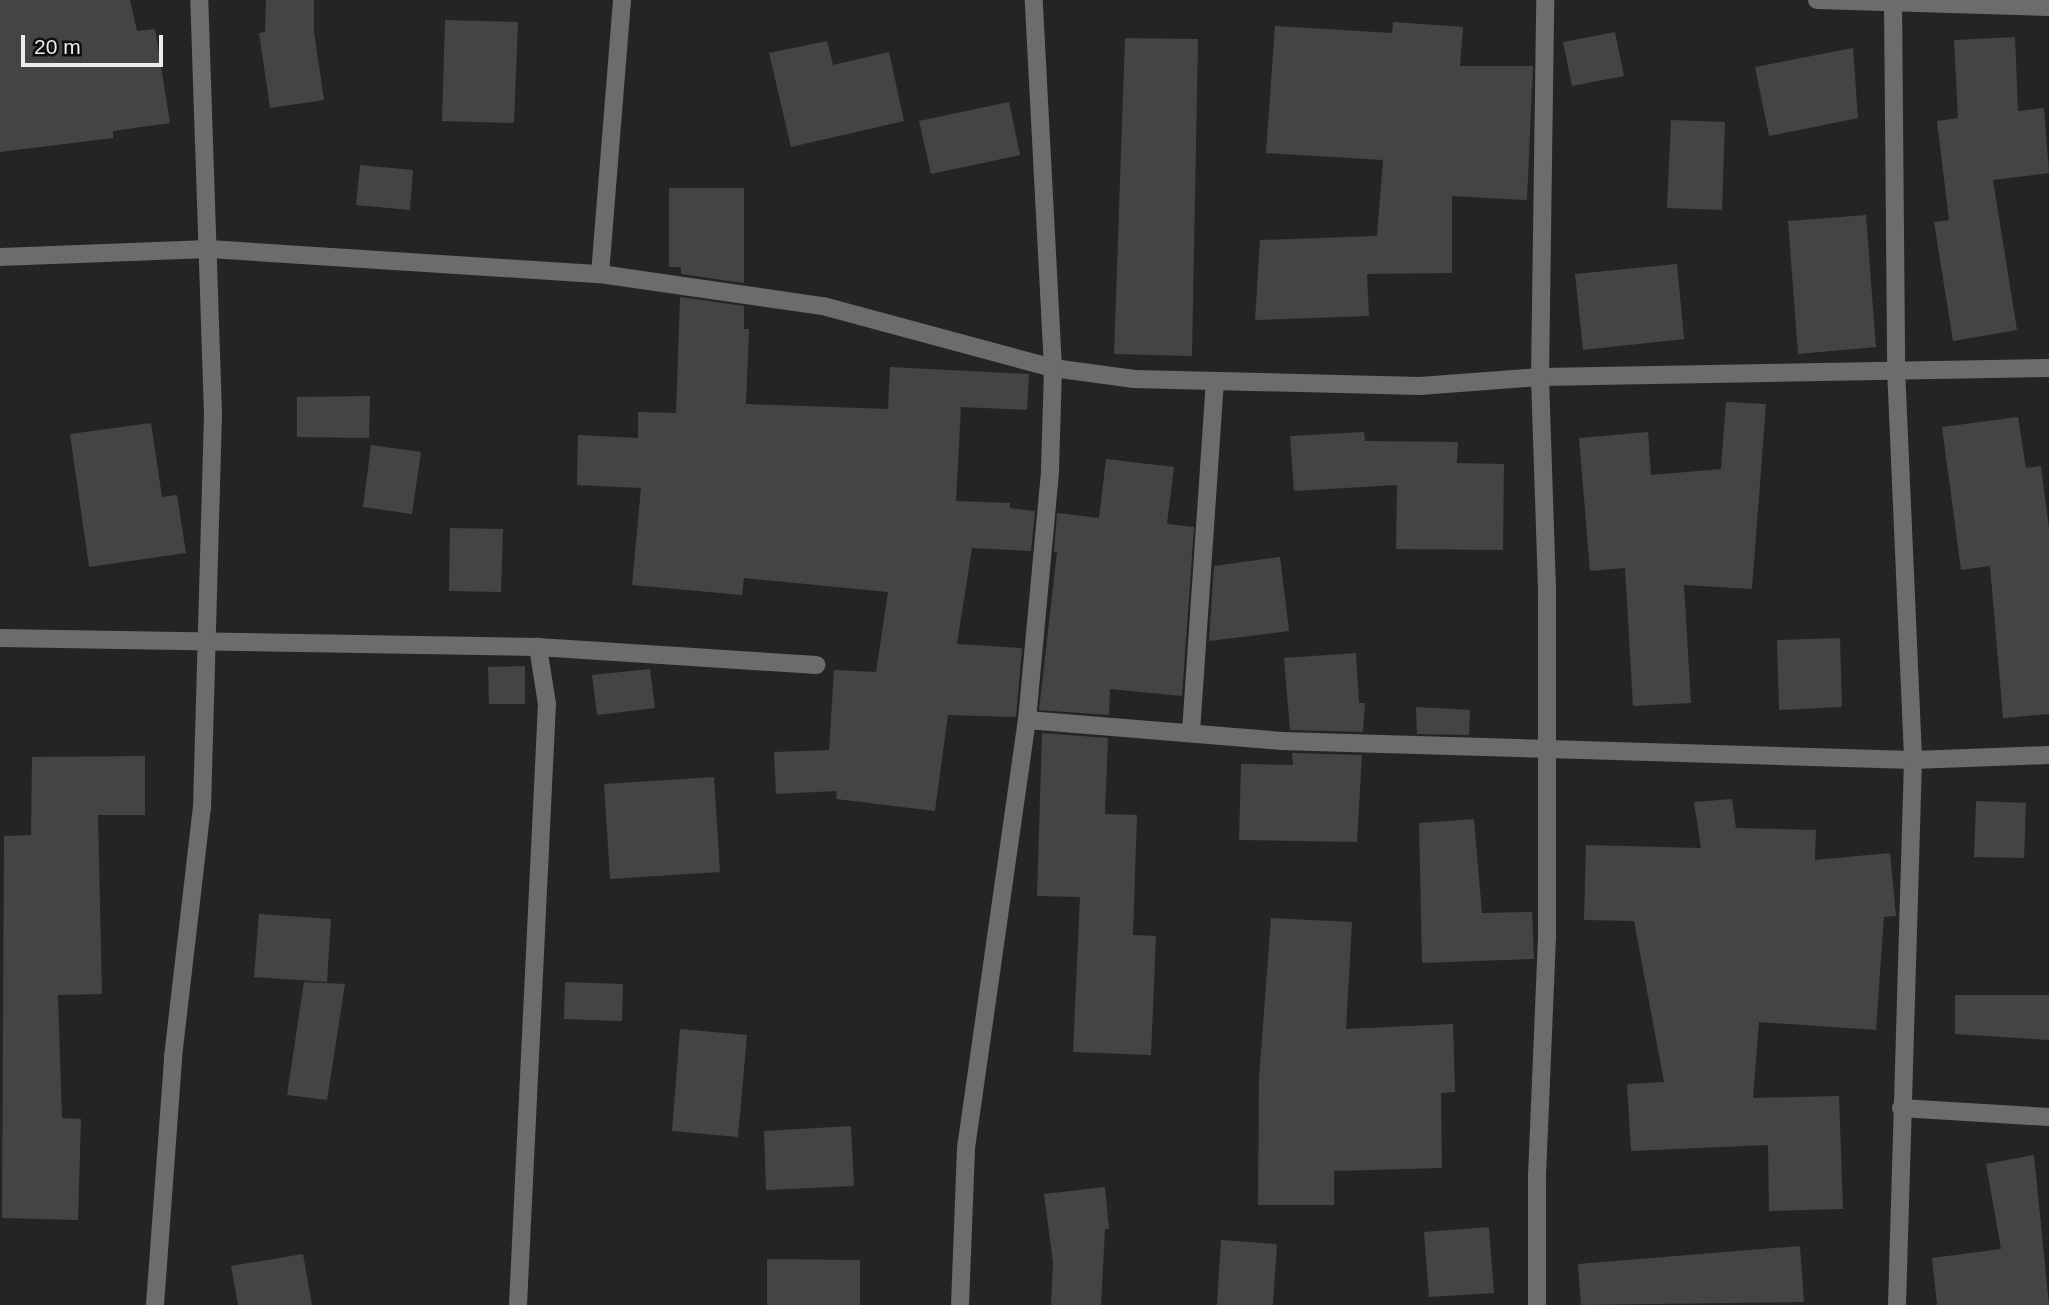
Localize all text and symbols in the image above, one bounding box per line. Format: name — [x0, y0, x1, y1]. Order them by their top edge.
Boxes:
scale bar — [24, 21, 166, 65]
text: 20 m — [34, 35, 81, 58]

